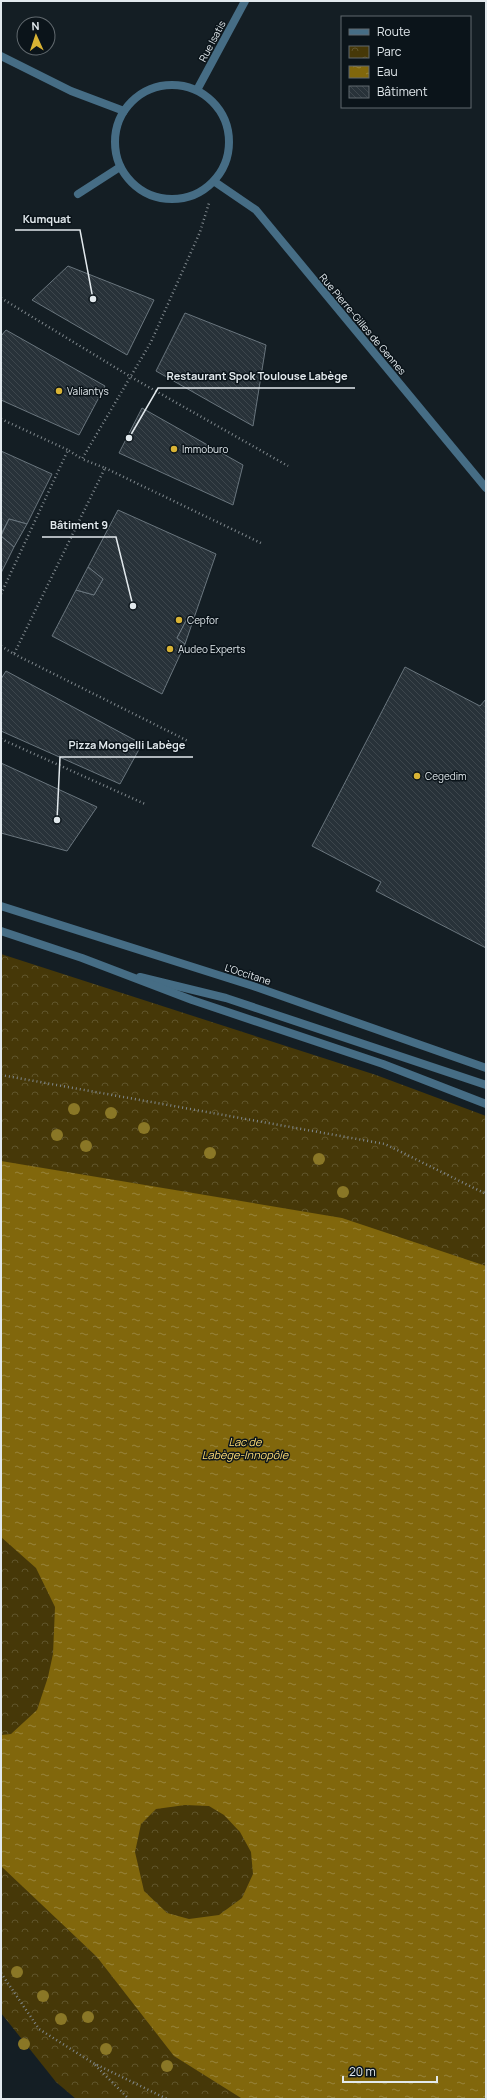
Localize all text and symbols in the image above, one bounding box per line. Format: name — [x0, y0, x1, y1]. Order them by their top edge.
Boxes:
north arrow — [16, 16, 56, 56]
legend — [341, 16, 471, 108]
text: N — [31, 18, 40, 33]
street label: Rue Isatis — [195, 18, 229, 64]
text: Route — [377, 23, 410, 40]
text: Parc — [377, 43, 402, 60]
text: Eau — [377, 63, 398, 80]
text: Bâtiment — [377, 83, 428, 100]
callout: Kumquat — [15, 207, 80, 230]
text: Kumquat — [23, 211, 71, 226]
street label: Rue Pierre-Gilles de Gennes — [316, 270, 410, 378]
callout: Restaurant Spok Toulouse Labège — [158, 365, 355, 388]
text: Restaurant Spok Toulouse Labège — [166, 368, 348, 383]
place label: Valiantys — [67, 384, 109, 398]
marker: Valiantys — [54, 386, 64, 396]
place label: Immoburo — [182, 442, 229, 456]
marker: Immoburo — [169, 444, 179, 454]
callout: Bâtiment 9 — [42, 514, 116, 537]
text: Bâtiment 9 — [50, 517, 108, 532]
place label: Cepfor — [187, 613, 219, 627]
marker: Cepfor — [174, 615, 184, 625]
place label: Audeo Experts — [178, 642, 246, 656]
marker: Audeo Experts — [165, 644, 175, 654]
callout: Pizza Mongelli Labège — [60, 734, 193, 757]
text: Pizza Mongelli Labège — [69, 737, 186, 752]
place label: Cegedim — [425, 769, 467, 783]
marker: Cegedim — [412, 771, 422, 781]
street label: L'Occitane — [223, 960, 273, 988]
water label: Lac de Labège-Innopôle — [202, 1434, 289, 1462]
scale bar — [343, 2058, 437, 2084]
text: 20 m — [349, 2063, 376, 2080]

